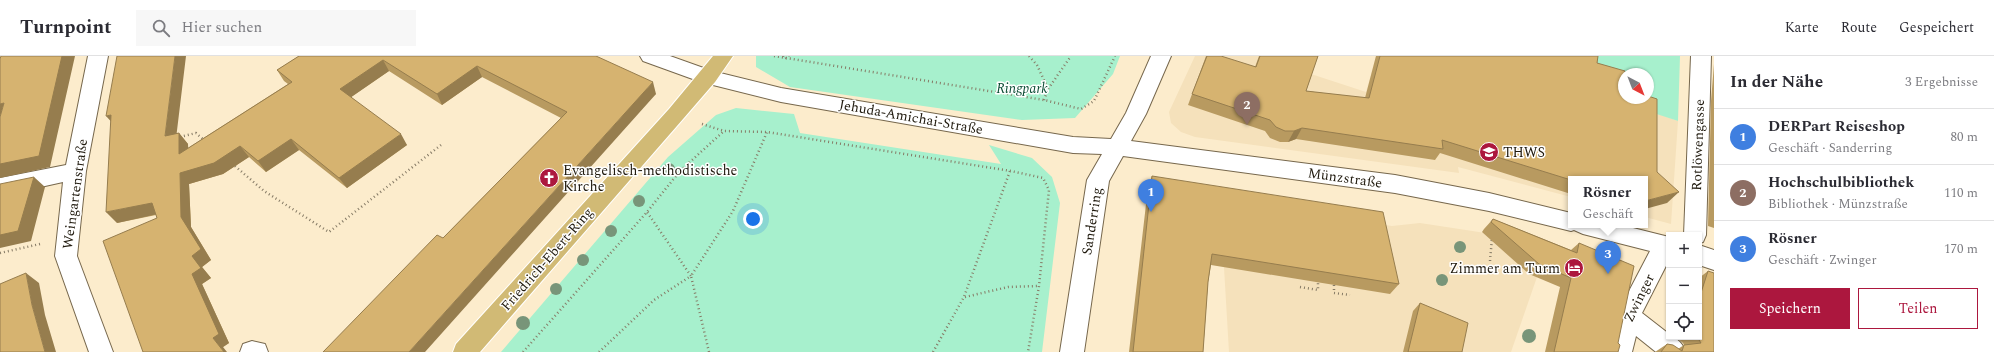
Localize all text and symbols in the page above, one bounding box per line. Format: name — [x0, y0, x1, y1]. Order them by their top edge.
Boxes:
search box — [136, 10, 416, 46]
text: Turnpoint — [20, 13, 112, 42]
text: Hier suchen — [182, 16, 262, 39]
icon: search — [150, 17, 172, 39]
text: Karte — [1785, 17, 1819, 38]
text: Route — [1841, 17, 1877, 38]
text: Gespeichert — [1899, 17, 1974, 38]
north arrow — [1618, 68, 1654, 104]
text: In der Nähe — [1730, 69, 1823, 95]
text: 3 Ergebnisse — [1905, 72, 1978, 92]
park label: Ringpark — [996, 78, 1048, 99]
pin: 2 — [1234, 92, 1260, 125]
street label: Jehuda-Amichai-Straße — [837, 94, 985, 140]
street label: Rotlöwengasse — [1686, 98, 1710, 191]
text: DERPart Reiseshop — [1768, 115, 1905, 138]
text: 1 — [1739, 127, 1747, 147]
text: 80 m — [1951, 127, 1978, 147]
street label: Weingartenstraße — [57, 137, 93, 251]
text: Geschäft · Sanderring — [1768, 138, 1892, 158]
school or university icon: THWS — [1478, 141, 1500, 163]
place label: THWS — [1503, 142, 1545, 163]
place label: Evangelisch-methodistische Kirche — [563, 160, 738, 197]
street label: Münzstraße — [1306, 162, 1384, 194]
church icon: Evangelisch-methodistische Kirche — [538, 167, 560, 189]
text: Hochschulbibliothek — [1768, 171, 1914, 194]
popup — [1568, 176, 1648, 228]
pin: 1 — [1138, 179, 1164, 212]
text: Rösner — [1583, 181, 1631, 204]
text: 2 — [1739, 183, 1747, 203]
text: 110 m — [1944, 183, 1978, 203]
street label: Sanderring — [1076, 186, 1108, 256]
text: Bibliothek · Münzstraße — [1768, 194, 1908, 214]
street label: Friedrich-Ebert-Ring — [496, 203, 598, 315]
text: Geschäft — [1583, 204, 1633, 224]
your location — [743, 209, 763, 229]
text: Rösner — [1768, 227, 1817, 250]
map controls — [1666, 232, 1702, 340]
button: + — [1666, 232, 1702, 268]
text: 3 — [1739, 239, 1747, 259]
text: 170 m — [1944, 239, 1978, 259]
pin: 3 — [1595, 241, 1621, 274]
text: Geschäft · Zwinger — [1768, 250, 1877, 270]
hotel icon: Zimmer am Turm — [1563, 257, 1585, 279]
place label: Zimmer am Turm — [1450, 258, 1560, 279]
button: − — [1666, 268, 1702, 304]
street label: Zwinger — [1618, 270, 1660, 326]
button: Speichern — [1730, 288, 1850, 329]
button: Teilen — [1858, 288, 1978, 329]
button: locate — [1666, 304, 1702, 340]

